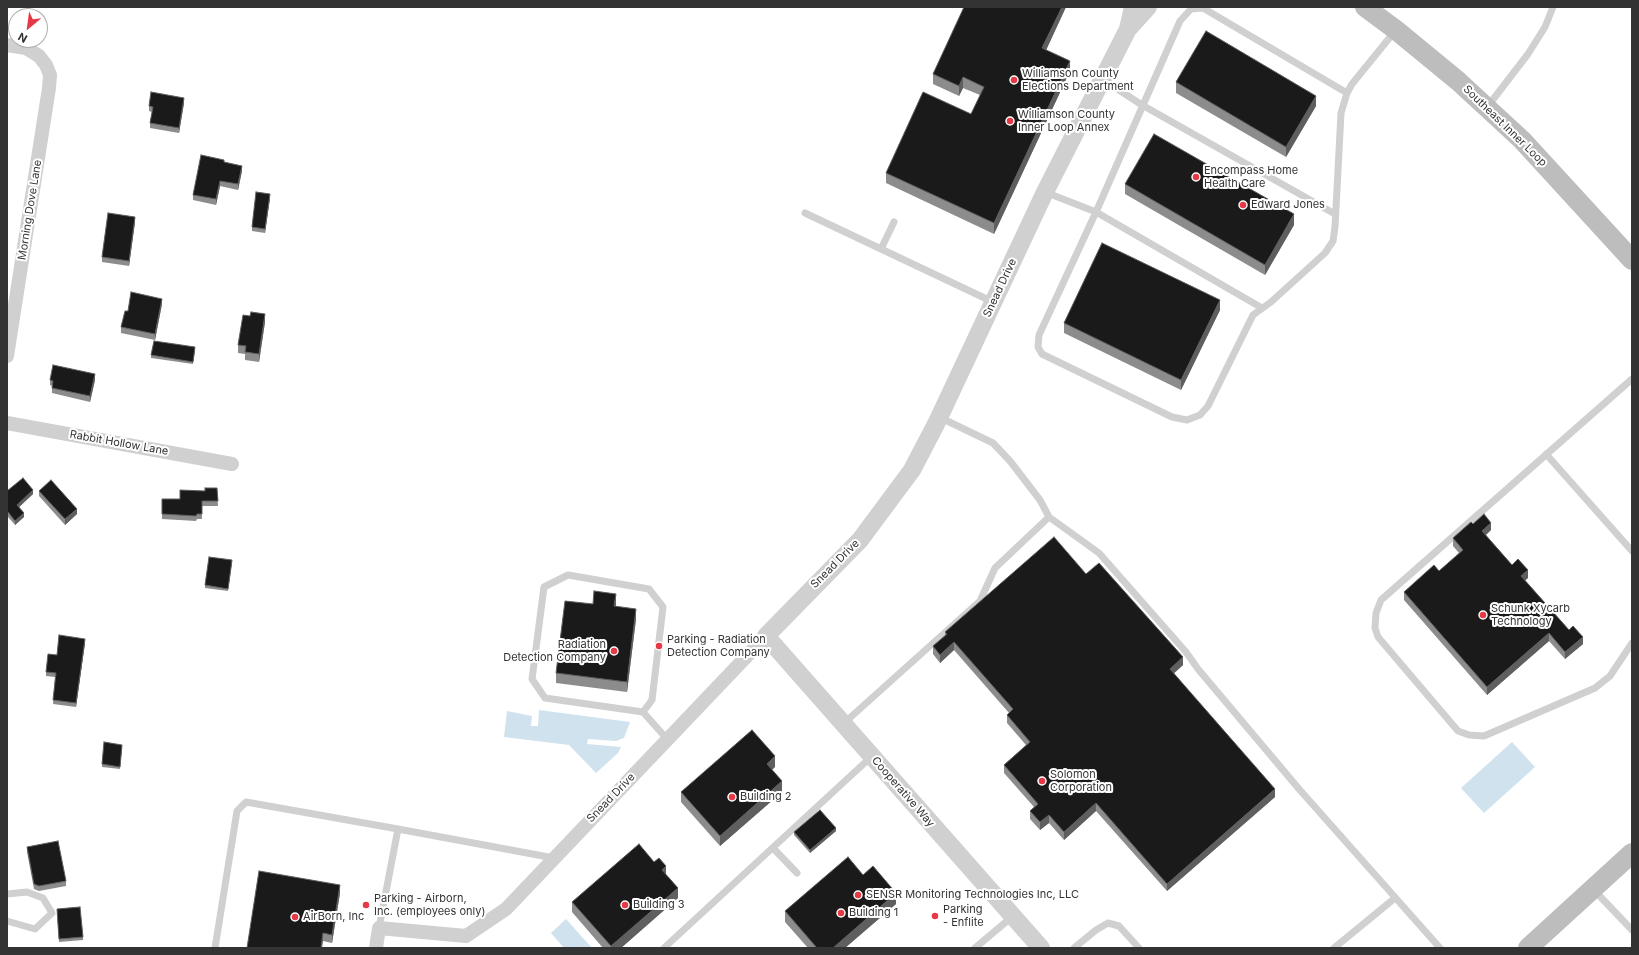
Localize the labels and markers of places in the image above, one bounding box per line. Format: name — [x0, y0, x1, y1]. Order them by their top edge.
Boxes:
place label: Williamson County Elections Department — [1022, 67, 1134, 93]
marker: Williamson County Elections Department — [1009, 75, 1019, 85]
place label: Williamson County Inner Loop Annex — [1018, 108, 1115, 134]
marker: Williamson County Inner Loop Annex — [1005, 116, 1015, 126]
place label: Encompass Home Health Care — [1204, 164, 1298, 190]
marker: Encompass Home Health Care — [1191, 172, 1201, 182]
place label: Edward Jones — [1251, 198, 1325, 212]
marker: Edward Jones — [1238, 200, 1248, 210]
place label: Schunk Xycarb Technology — [1491, 602, 1570, 628]
marker: Schunk Xycarb Technology — [1478, 610, 1488, 620]
place label: Parking - Radiation Detection Company — [667, 633, 770, 659]
place label: Radiation Detection Company — [503, 638, 606, 664]
marker: Parking - Radiation Detection Company — [654, 641, 664, 651]
marker: Radiation Detection Company — [609, 646, 619, 656]
place label: Solomon Corporation — [1050, 768, 1112, 794]
marker: Solomon Corporation — [1037, 776, 1047, 786]
place label: Building 2 — [740, 790, 791, 804]
marker: Building 2 — [727, 792, 737, 802]
place label: SENSR Monitoring Technologies Inc, LLC — [866, 888, 1079, 902]
marker: SENSR Monitoring Technologies Inc, LLC — [853, 890, 863, 900]
place label: Parking - Airborn, Inc. (employees only) — [374, 892, 485, 918]
place label: Building 3 — [633, 898, 685, 912]
marker: Parking - Airborn, Inc. (employees only) — [361, 900, 371, 910]
marker: Building 3 — [620, 900, 630, 910]
place label: Parking - Enflite — [943, 903, 984, 929]
place label: Building 1 — [849, 906, 898, 920]
marker: Building 1 — [836, 908, 846, 918]
place label: AirBorn, Inc — [303, 910, 364, 924]
marker: Parking - Enflite — [930, 911, 940, 921]
marker: AirBorn, Inc — [290, 912, 300, 922]

